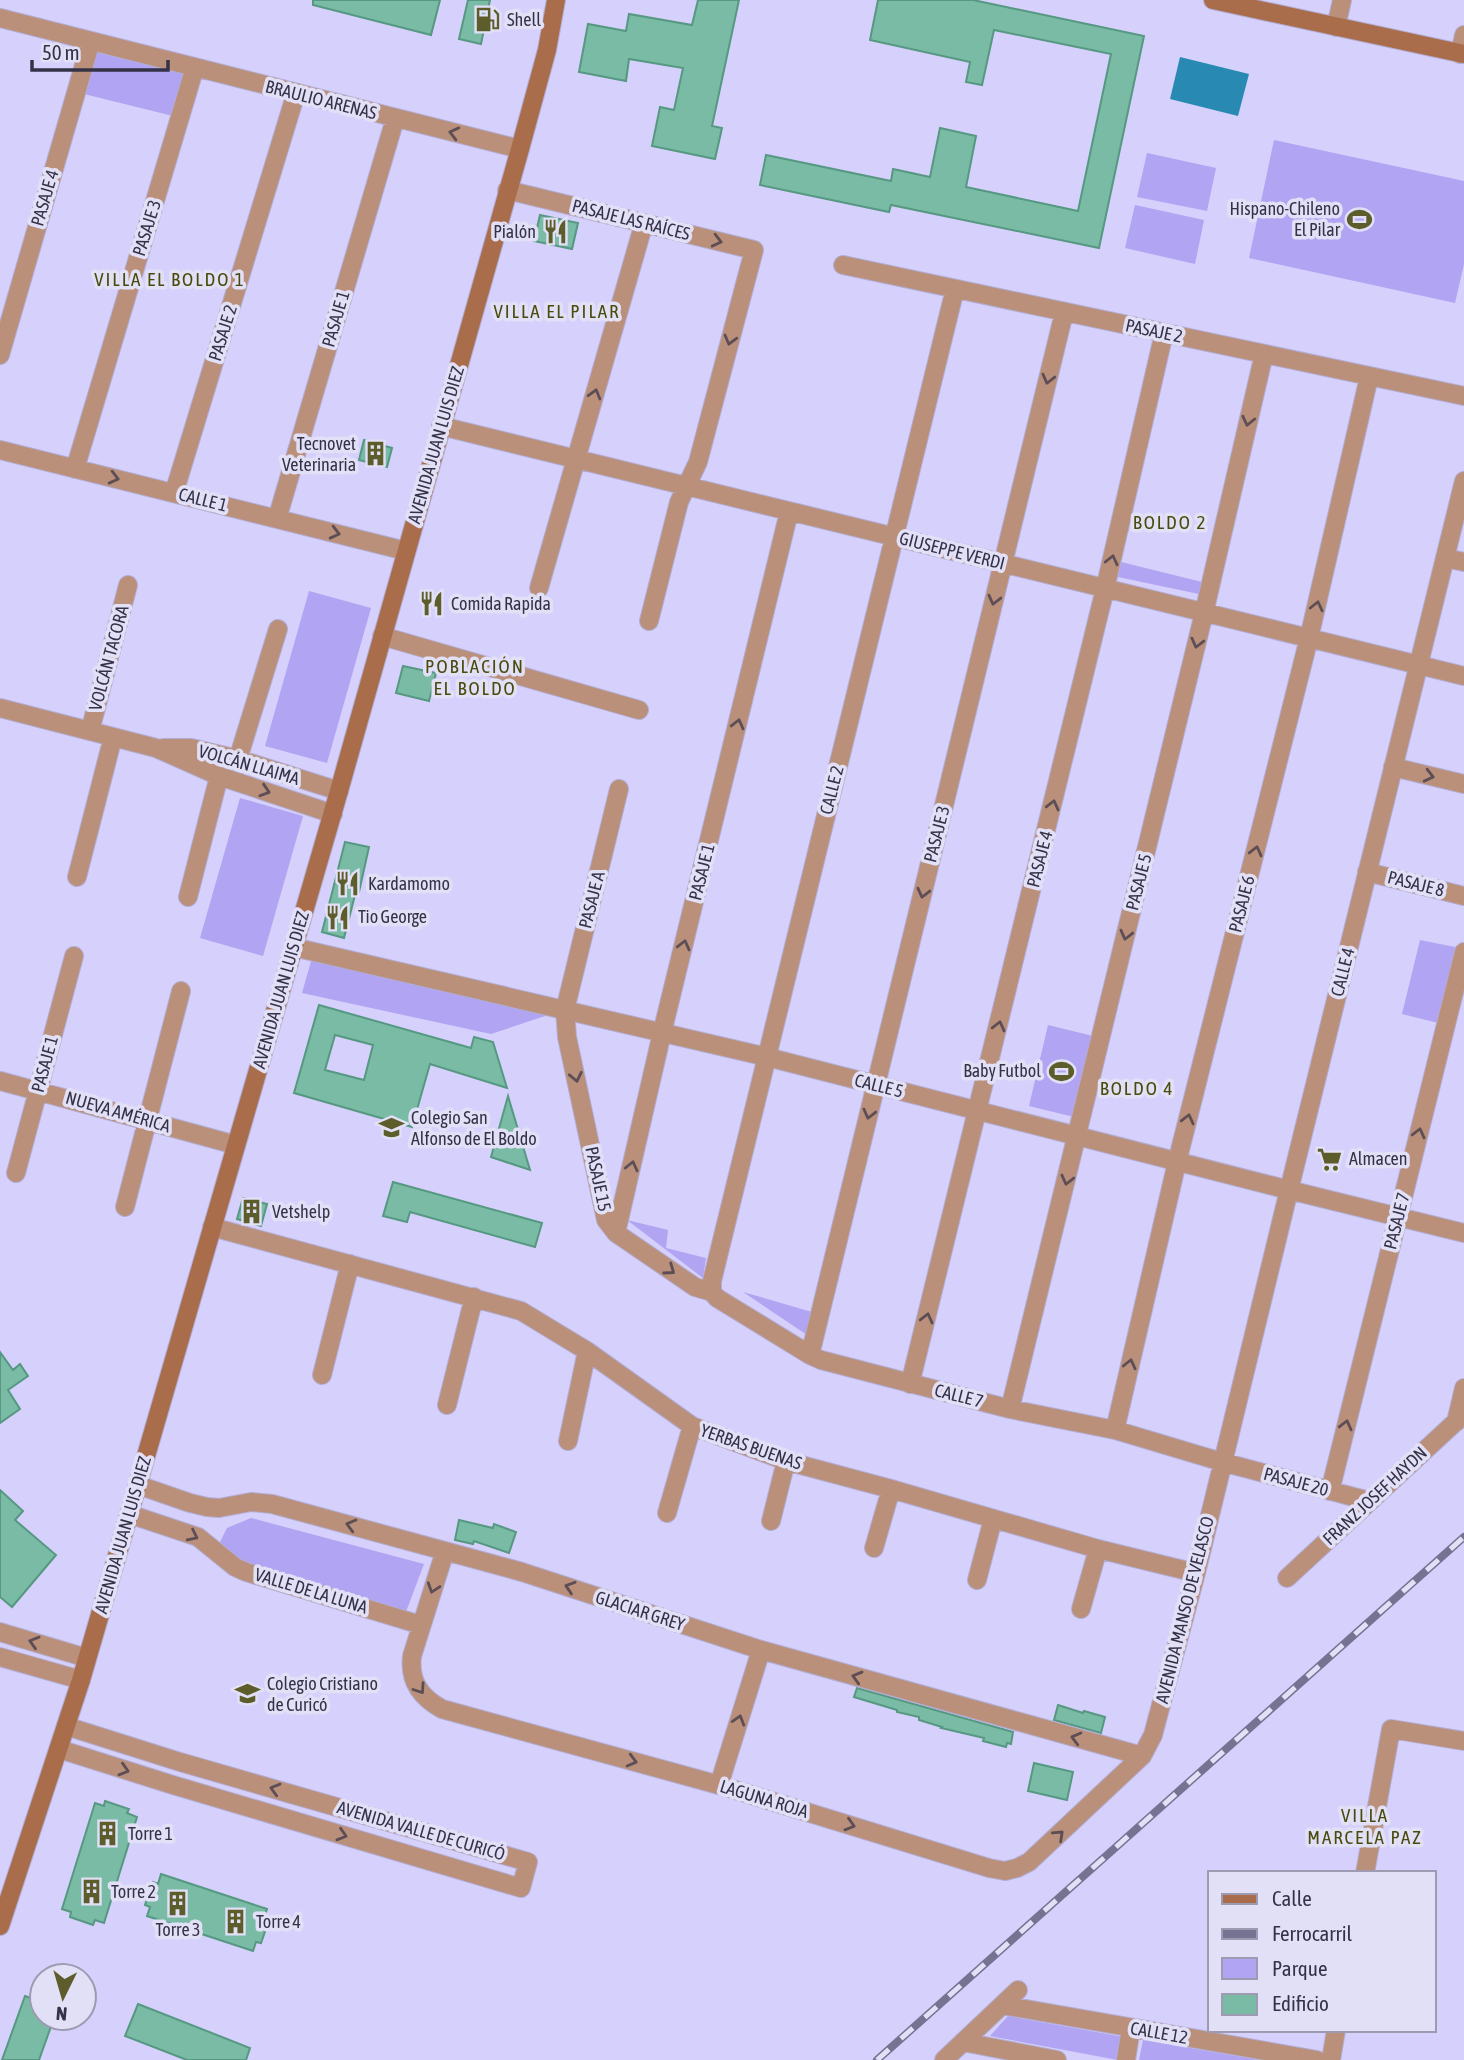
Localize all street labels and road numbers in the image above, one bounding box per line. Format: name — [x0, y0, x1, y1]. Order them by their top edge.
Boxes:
street label: BRAULIO ARENAS — [263, 76, 379, 124]
street label: PASAJE 4 — [26, 167, 63, 228]
street label: PASAJE LAS RAÍCES — [570, 195, 693, 244]
street label: PASAJE 3 — [128, 197, 165, 258]
street label: PASAJE 1 — [317, 288, 354, 349]
street label: PASAJE 2 — [204, 302, 241, 363]
street label: PASAJE 2 — [1124, 314, 1184, 347]
street label: AVENIDA JUAN LUIS DIEZ — [403, 364, 468, 526]
street label: CALLE 1 — [177, 483, 230, 516]
street label: GIUSEPPE VERDI — [897, 527, 1007, 574]
street label: VOLCÁN TACORA — [84, 603, 133, 713]
street label: VOLCÁN LLAIMA — [196, 740, 302, 789]
street label: CALLE 2 — [815, 763, 848, 816]
street label: PASAJE 3 — [919, 803, 954, 864]
street label: PASAJE 4 — [1022, 828, 1057, 889]
street label: PASAJE 1 — [684, 841, 719, 902]
street label: PASAJE 5 — [1121, 851, 1156, 912]
street label: PASAJE 8 — [1386, 866, 1447, 901]
street label: PASAJE A — [574, 869, 609, 931]
street label: PASAJE 6 — [1224, 873, 1259, 934]
street label: AVENIDA JUAN LUIS DIEZ — [248, 909, 313, 1071]
street label: CALLE 4 — [1326, 945, 1359, 998]
street label: PASAJE 1 — [27, 1033, 62, 1094]
street label: CALLE 5 — [853, 1069, 906, 1102]
street label: NUEVA AMÉRICA — [63, 1087, 173, 1137]
street label: PASAJE 15 — [581, 1144, 616, 1213]
street label: PASAJE 7 — [1379, 1190, 1414, 1251]
street label: CALLE 7 — [933, 1379, 986, 1412]
street label: YERBAS BUENAS — [698, 1419, 805, 1474]
street label: FRANZ JOSEF HAYDN — [1318, 1442, 1431, 1549]
street label: AVENIDA JUAN LUIS DIEZ — [90, 1454, 155, 1616]
street label: PASAJE 20 — [1261, 1463, 1331, 1500]
street label: AVENIDA MANSO DE VELASCO — [1151, 1514, 1218, 1706]
street label: VALLE DE LA LUNA — [252, 1563, 370, 1618]
street label: GLACIAR GREY — [593, 1586, 687, 1635]
street label: LAGUNA ROJA — [717, 1775, 811, 1822]
street label: AVENIDA VALLE DE CURICÓ — [335, 1796, 507, 1865]
street label: CALLE 12 — [1129, 2017, 1189, 2048]

